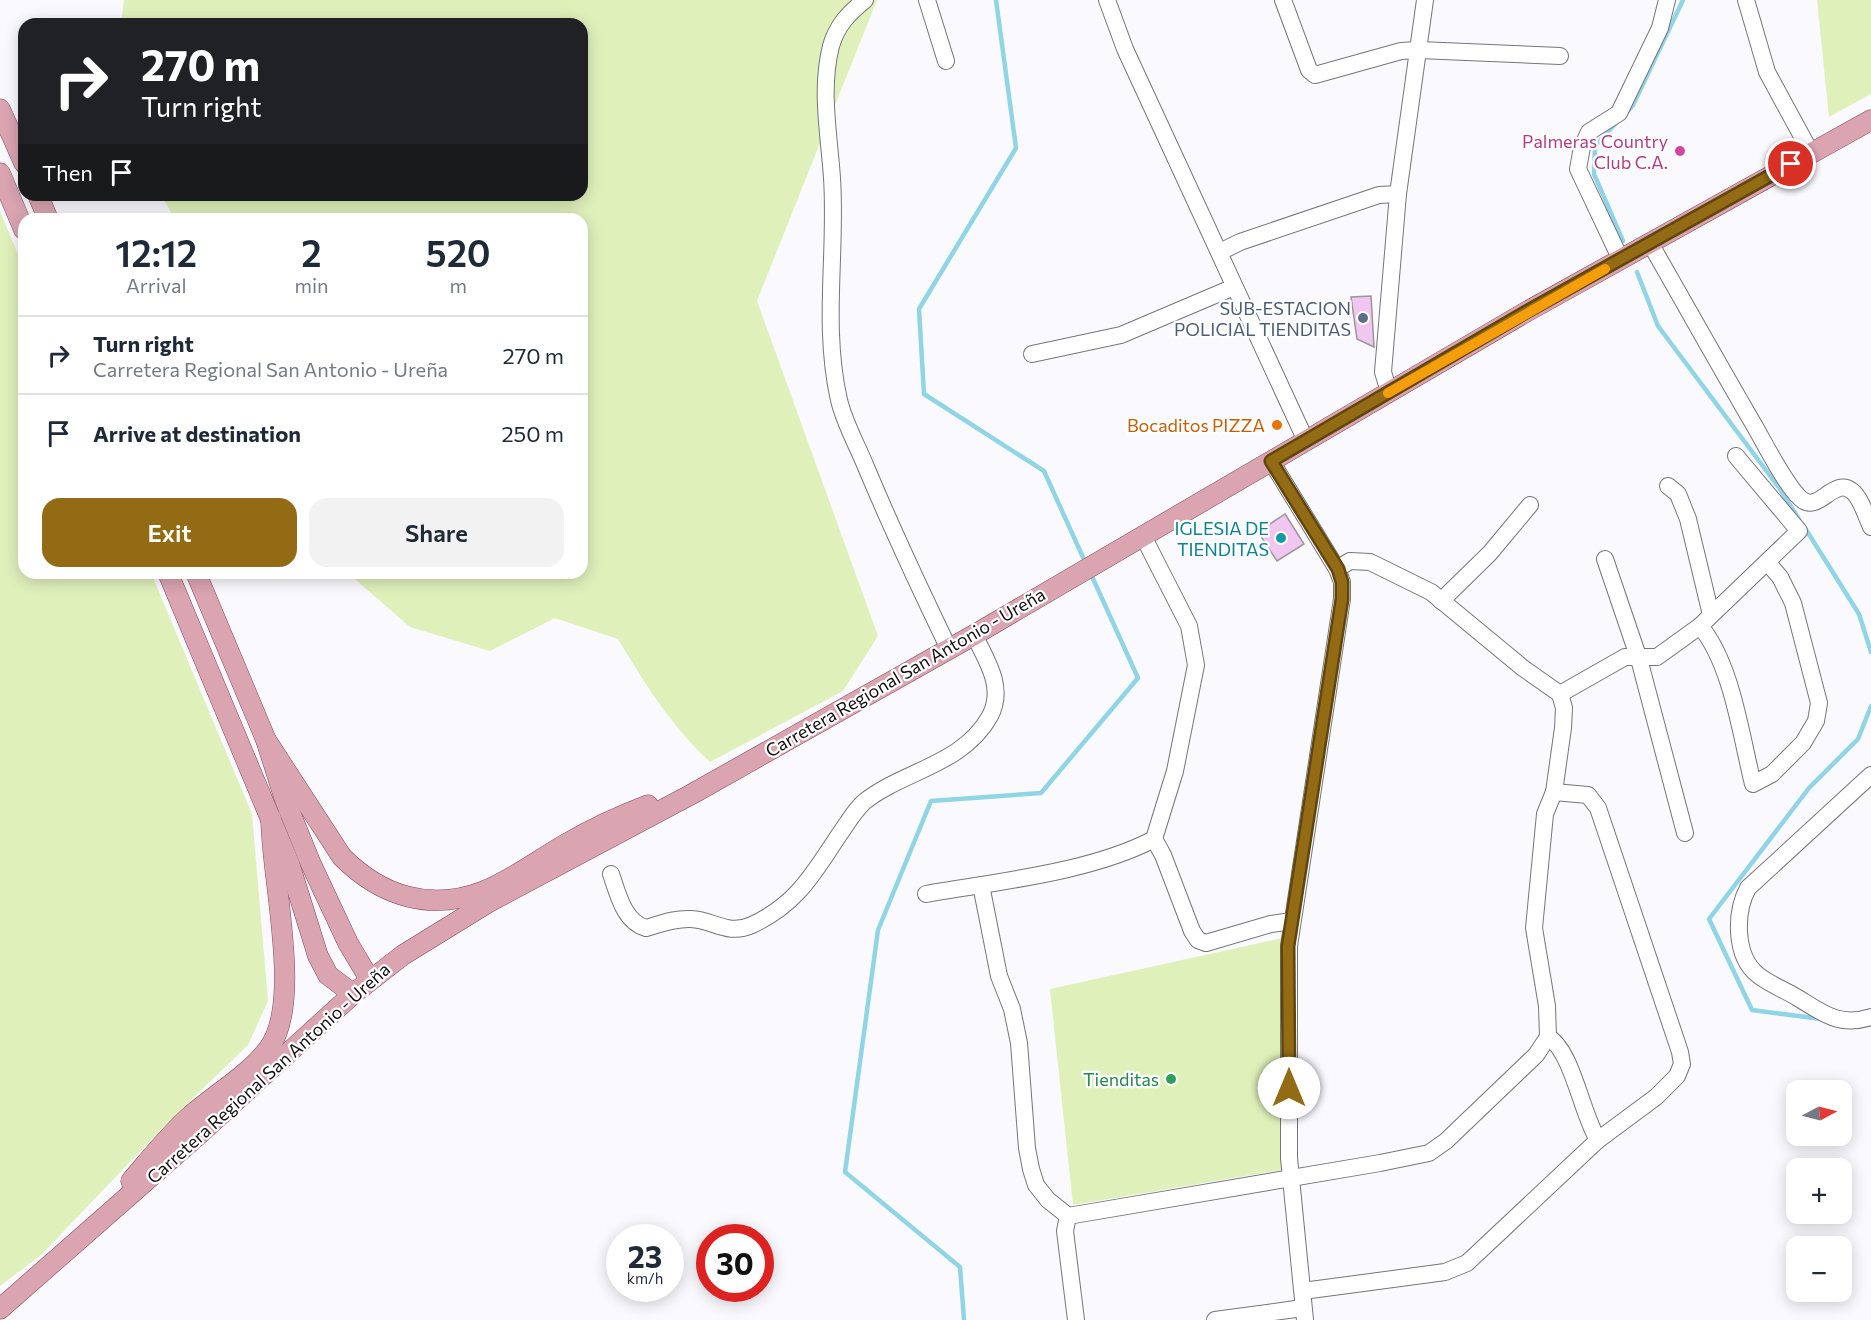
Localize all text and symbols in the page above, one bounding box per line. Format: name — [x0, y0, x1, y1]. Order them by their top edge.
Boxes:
text: 270 m — [141, 38, 260, 90]
icon: right — [42, 42, 120, 120]
text: Turn right — [141, 90, 261, 123]
place label: Palmeras Country Club C.A. — [1522, 130, 1668, 173]
pin — [1765, 138, 1816, 189]
marker: Palmeras Country Club C.A. — [1673, 144, 1687, 158]
icon: arrive — [1774, 147, 1807, 180]
icon: arrive — [105, 156, 138, 189]
text: Then — [42, 159, 93, 186]
text: 12:12 — [115, 230, 197, 274]
text: 2 — [301, 230, 322, 274]
text: 520 — [426, 230, 491, 274]
text: Arrival — [126, 273, 186, 297]
text: min — [294, 273, 329, 297]
text: m — [450, 273, 467, 297]
place label: SUB-ESTACION POLICIAL TIENDITAS — [1174, 297, 1351, 340]
marker: SUB-ESTACION POLICIAL TIENDITAS — [1356, 311, 1370, 325]
text: Turn right — [93, 330, 194, 357]
icon: right — [42, 339, 75, 372]
text: 270 m — [503, 342, 564, 369]
text: Carretera Regional San Antonio - Ureña — [93, 357, 448, 381]
place label: Bocaditos PIZZA — [1127, 414, 1265, 436]
icon: arrive — [42, 417, 75, 450]
marker: Bocaditos PIZZA — [1270, 418, 1284, 432]
text: Arrive at destination — [93, 420, 301, 447]
text: 250 m — [501, 420, 564, 447]
button: Exit — [42, 498, 297, 567]
button: Share — [309, 498, 564, 567]
place label: IGLESIA DE TIENDITAS — [1174, 517, 1269, 560]
marker: IGLESIA DE TIENDITAS — [1274, 531, 1288, 545]
street label: Carretera Regional San Antonio - Ureña — [761, 583, 1049, 761]
street label: Carretera Regional San Antonio - Ureña — [142, 958, 394, 1188]
position arrow — [1257, 1056, 1321, 1120]
place label: Tienditas — [1083, 1068, 1159, 1090]
marker: Tienditas — [1164, 1072, 1178, 1086]
north arrow — [1786, 1080, 1852, 1146]
map controls — [1786, 1080, 1852, 1302]
button: + — [1786, 1158, 1852, 1224]
speed limit sign: 30 — [696, 1224, 774, 1302]
button: − — [1786, 1236, 1852, 1302]
text: 23 — [628, 1237, 662, 1274]
text: km/h — [627, 1269, 663, 1287]

